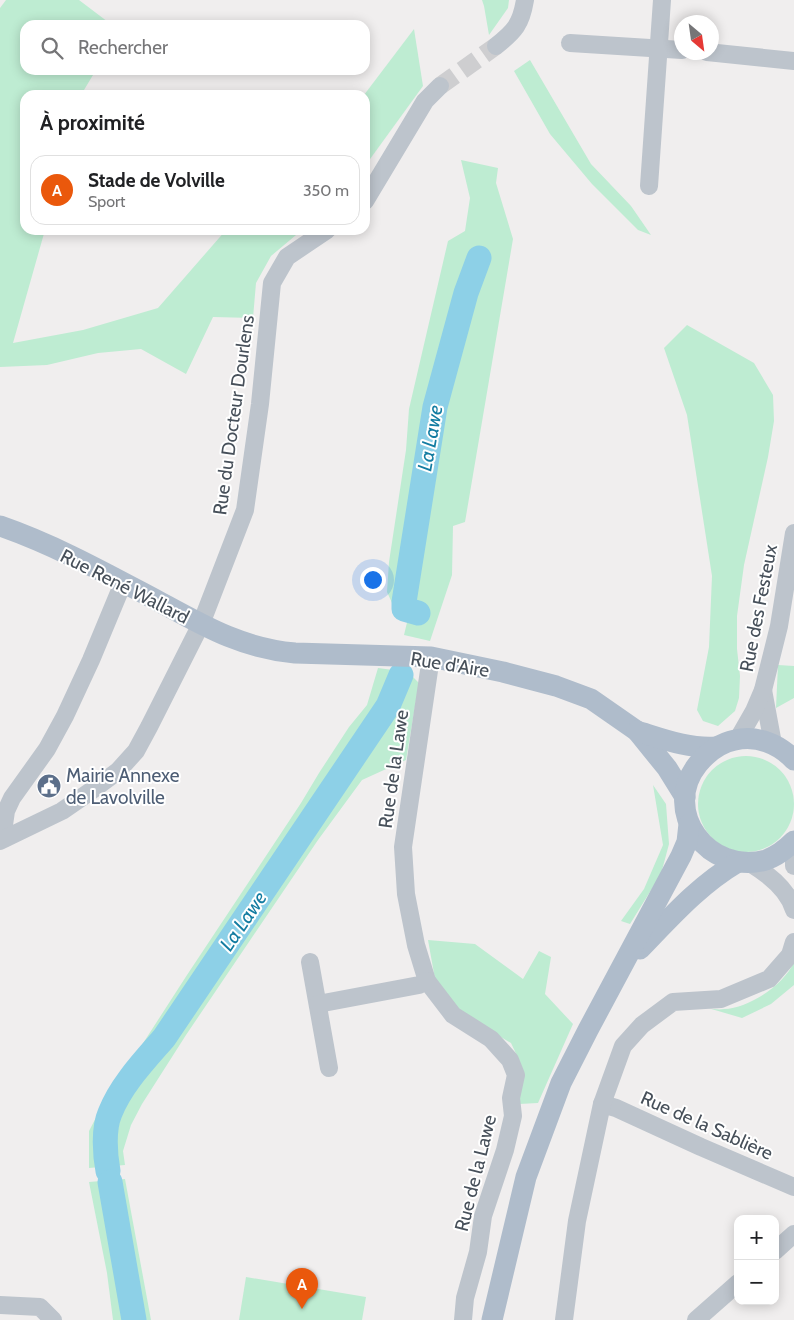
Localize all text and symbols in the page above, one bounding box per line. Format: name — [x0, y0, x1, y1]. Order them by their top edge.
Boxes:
north arrow — [674, 15, 719, 60]
search box — [20, 20, 370, 75]
icon: search — [38, 34, 66, 62]
text: Rechercher — [78, 36, 168, 59]
text: À proximité — [40, 110, 145, 135]
text: Stade de Volville — [88, 169, 225, 192]
text: A — [52, 181, 62, 200]
text: 350 m — [303, 181, 349, 200]
text: Sport — [88, 192, 125, 211]
street label: Rue du Docteur Dourlens — [208, 313, 259, 517]
water label: La Lawe — [412, 403, 448, 473]
street label: Rue des Festeux — [735, 542, 782, 674]
street label: Rue René Wallard — [57, 544, 193, 629]
your location — [360, 567, 386, 593]
street label: Rue d'Aire — [409, 647, 491, 682]
street label: Rue de la Lawe — [374, 708, 413, 830]
place label: Mairie Annexe de Lavolville — [66, 764, 180, 809]
public building icon: Mairie Annexe de Lavolville — [36, 773, 62, 799]
water label: La Lawe — [214, 887, 272, 955]
street label: Rue de la Sablière — [637, 1086, 777, 1165]
street label: Rue de la Lawe — [450, 1112, 501, 1234]
map controls — [734, 1215, 779, 1305]
button: + — [734, 1215, 779, 1260]
button: − — [734, 1260, 779, 1305]
pin: A — [286, 1268, 318, 1309]

